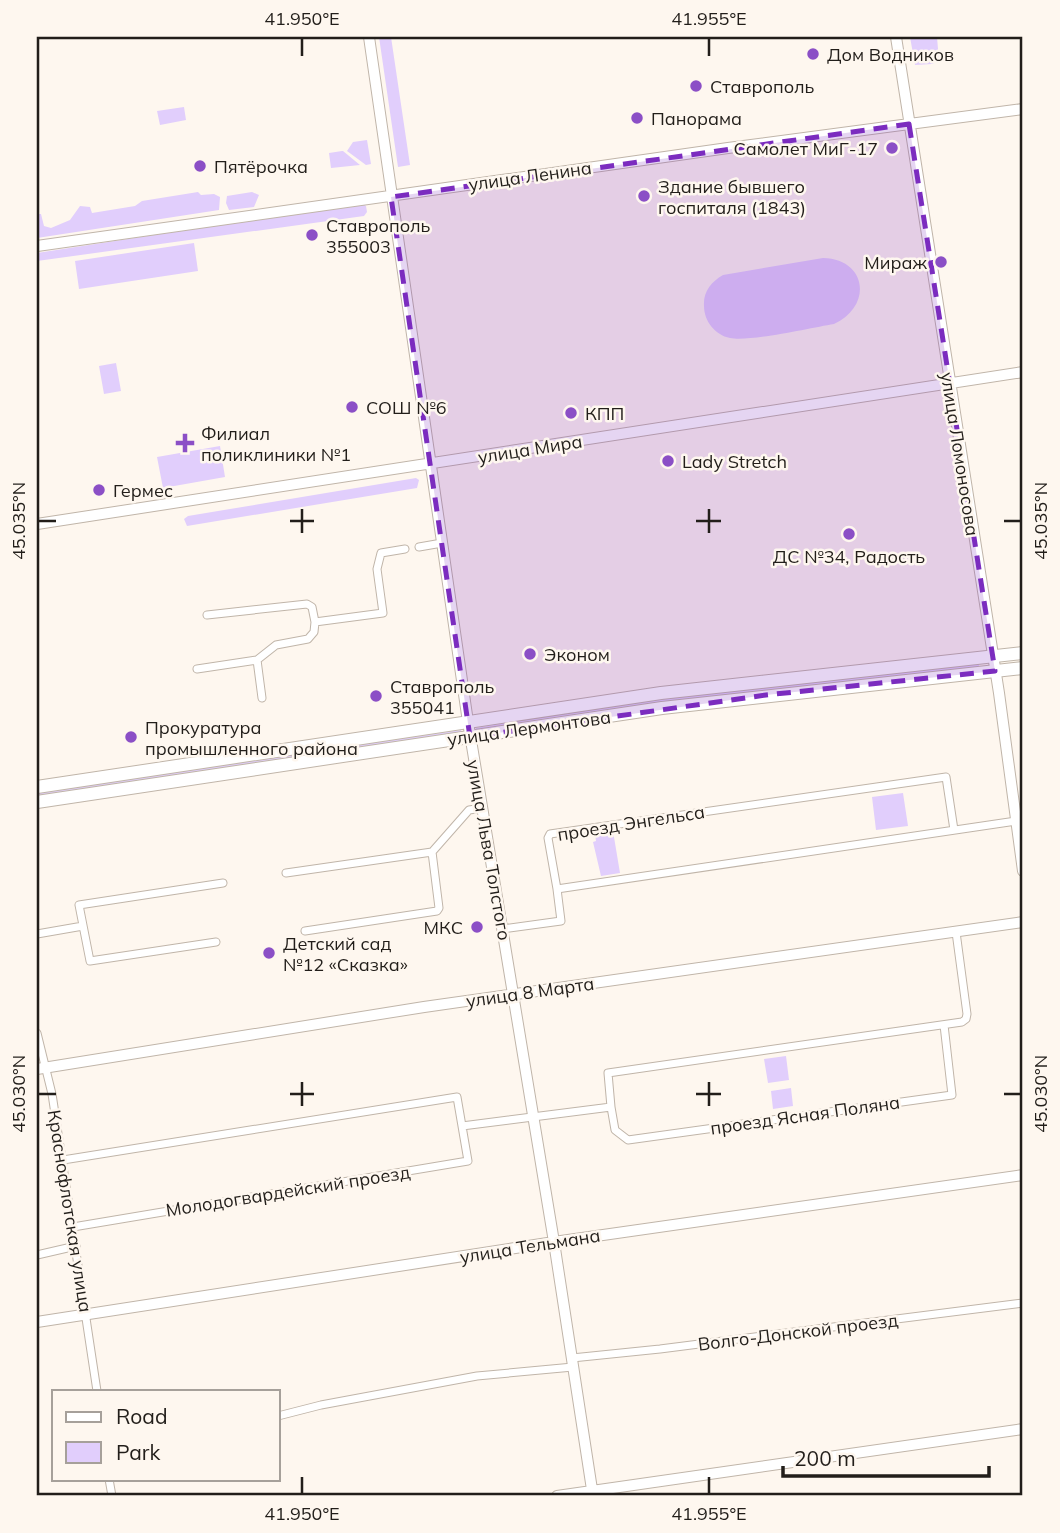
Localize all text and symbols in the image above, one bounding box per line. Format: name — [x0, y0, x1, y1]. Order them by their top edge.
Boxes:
text: 41.950°E — [264, 7, 340, 30]
text: 41.955°E — [671, 7, 747, 30]
place label: Дом Водников — [827, 43, 954, 66]
marker: Дом Водников — [805, 46, 821, 62]
place label: Ставрополь — [710, 75, 815, 98]
marker: Ставрополь — [688, 78, 704, 94]
place label: Панорама — [651, 107, 742, 130]
marker: Панорама — [629, 110, 645, 126]
place label: Самолет МиГ-17 — [734, 137, 878, 160]
marker: Самолет МиГ-17 — [884, 140, 900, 156]
place label: Пятёрочка — [214, 155, 308, 178]
street label: улица Ленина — [467, 156, 593, 196]
marker: Пятёрочка — [192, 158, 208, 174]
place label: Здание бывшего госпиталя (1843) — [658, 175, 806, 219]
marker: Здание бывшего госпиталя (1843) — [636, 188, 652, 204]
place label: Ставрополь 355003 — [326, 214, 431, 258]
marker: Ставрополь 355003 — [304, 227, 320, 243]
place label: Мираж — [864, 251, 927, 274]
marker: Мираж — [933, 254, 949, 270]
street label: улица Ломоносова — [936, 370, 984, 538]
place label: СОШ №6 — [366, 396, 447, 419]
marker: СОШ №6 — [344, 399, 360, 415]
place label: КПП — [585, 402, 624, 425]
marker: КПП — [563, 405, 579, 421]
place label: Филиал поликлиники №1 — [201, 422, 351, 466]
street label: улица Мира — [476, 429, 584, 469]
marker: Филиал поликлиники №1 — [175, 433, 195, 453]
place label: Lady Stretch — [682, 450, 787, 473]
marker: Lady Stretch — [660, 453, 676, 469]
place label: Гермес — [113, 479, 173, 502]
text: 45.035°N — [7, 482, 30, 560]
marker: Гермес — [91, 482, 107, 498]
text: 45.035°N — [1029, 482, 1052, 560]
marker: ДС №34, Радость — [841, 526, 857, 542]
place label: ДС №34, Радость — [773, 545, 925, 568]
place label: Эконом — [544, 643, 610, 666]
marker: Эконом — [522, 646, 538, 662]
place label: Ставрополь 355041 — [390, 675, 495, 719]
marker: Ставрополь 355041 — [368, 688, 384, 704]
street label: улица Лермонтова — [446, 705, 612, 751]
place label: Прокуратура промышленного района — [145, 716, 358, 760]
marker: Прокуратура промышленного района — [123, 729, 139, 745]
street label: улица Льва Толстого — [462, 758, 516, 942]
street label: проезд Энгельса — [556, 800, 706, 846]
place label: МКС — [424, 916, 463, 939]
marker: МКС — [469, 919, 485, 935]
place label: Детский сад №12 «Сказка» — [283, 932, 408, 976]
marker: Детский сад №12 «Сказка» — [261, 945, 277, 961]
street label: улица 8 Марта — [464, 972, 596, 1012]
text: 45.030°N — [7, 1055, 30, 1133]
text: 45.030°N — [1029, 1055, 1052, 1133]
street label: проезд Ясная Поляна — [709, 1090, 901, 1140]
street label: Краснофлотская улица — [43, 1108, 97, 1314]
street label: Молодогвардейский проезд — [164, 1160, 412, 1222]
street label: улица Тельмана — [458, 1224, 602, 1268]
street label: Волго-Донской проезд — [697, 1308, 900, 1356]
legend — [52, 1390, 280, 1480]
text: Road — [116, 1403, 167, 1429]
scale bar — [783, 1435, 990, 1479]
text: Park — [116, 1439, 160, 1465]
text: 200 m — [794, 1445, 856, 1471]
text: 41.950°E — [264, 1502, 340, 1525]
text: 41.955°E — [671, 1502, 747, 1525]

